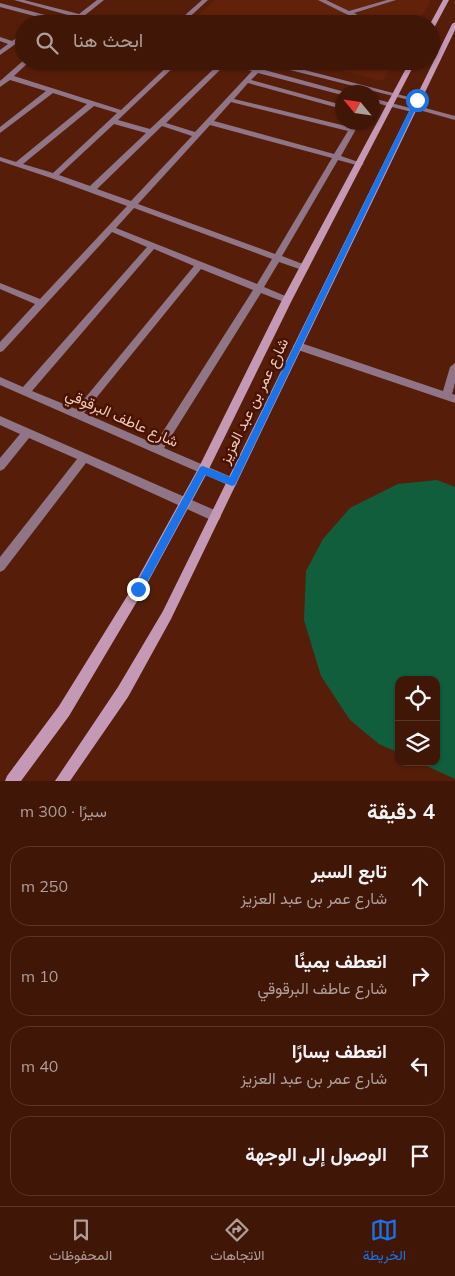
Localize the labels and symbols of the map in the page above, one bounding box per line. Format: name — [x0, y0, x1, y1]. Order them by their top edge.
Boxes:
north arrow — [335, 85, 380, 130]
route start — [406, 89, 429, 112]
street label: شارع عمر بن عبد العزيز — [214, 335, 294, 468]
street label: شارع عاطف البرقوقي — [61, 384, 182, 455]
route end — [127, 578, 150, 601]

